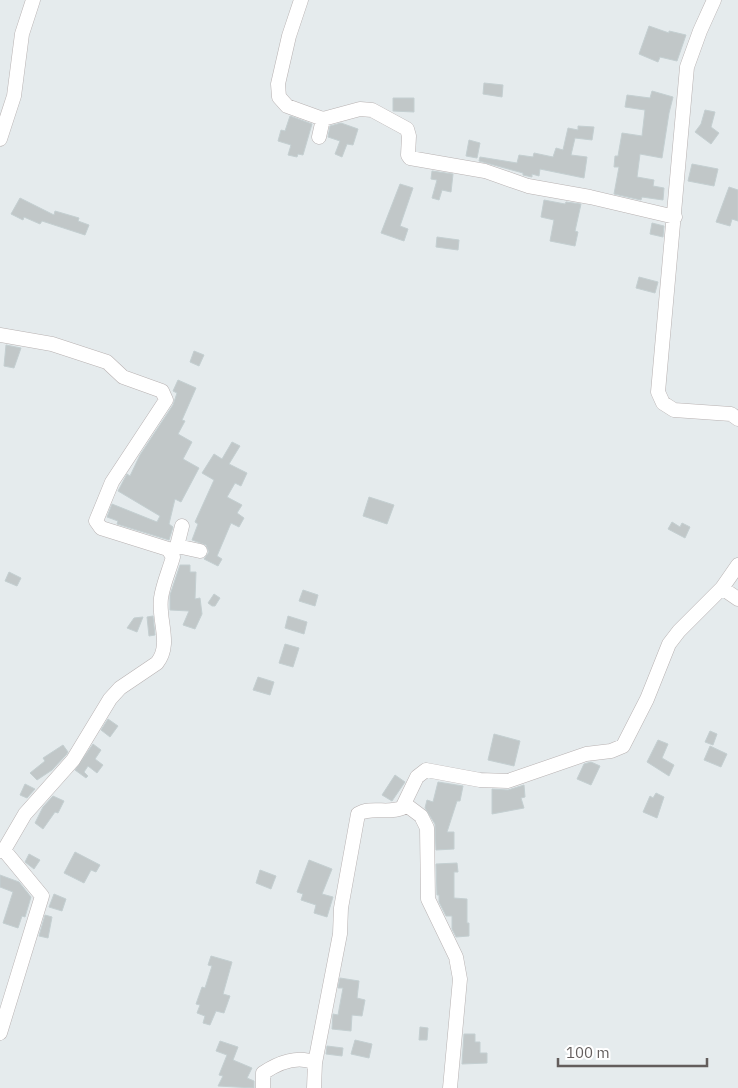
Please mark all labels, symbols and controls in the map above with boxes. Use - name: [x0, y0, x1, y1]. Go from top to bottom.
- scale bar: [558, 1036, 707, 1068]
- text: 100 m: [566, 1043, 610, 1062]

